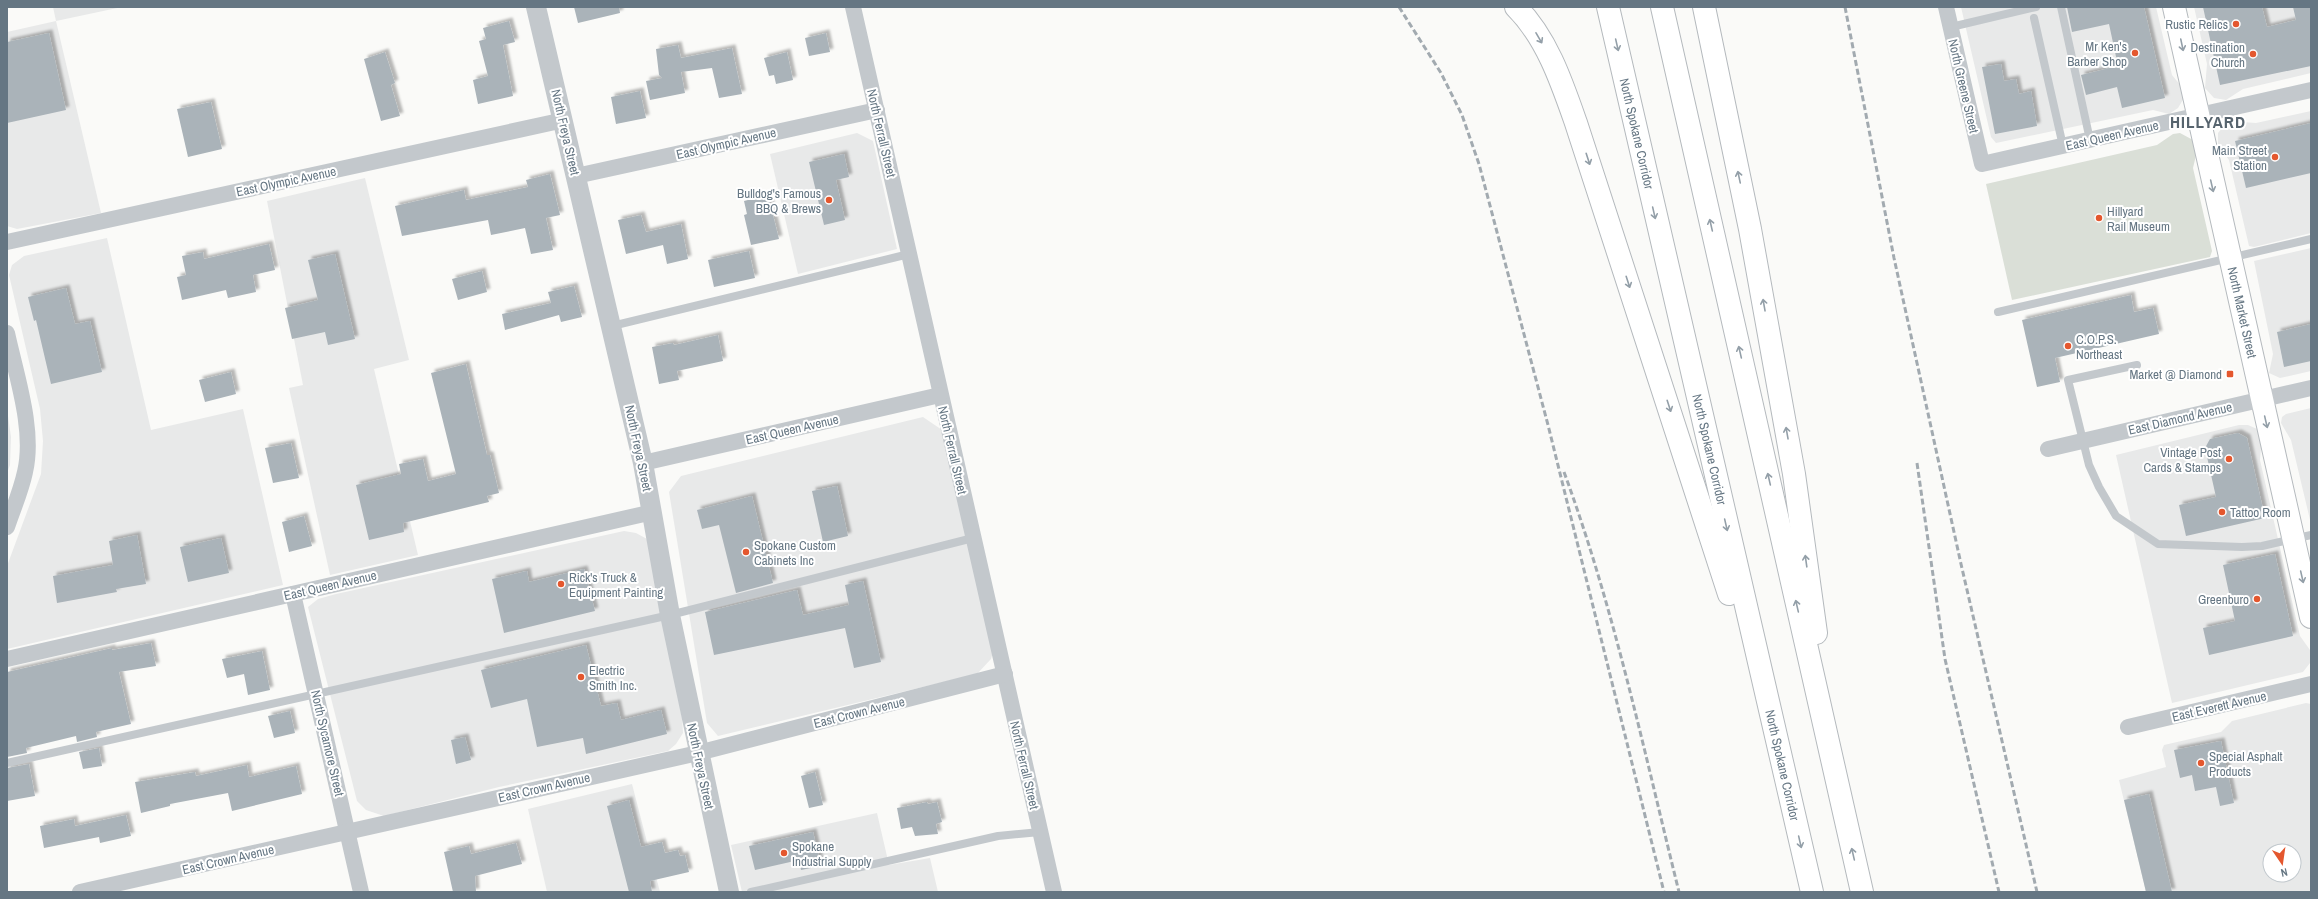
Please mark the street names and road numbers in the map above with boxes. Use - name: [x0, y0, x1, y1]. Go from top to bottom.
- street label: North Greene Street: [1944, 37, 1983, 135]
- street label: North Spokane Corridor: [1616, 77, 1658, 191]
- street label: North Freya Street: [547, 87, 584, 177]
- street label: North Ferrall Street: [863, 87, 900, 179]
- street label: East Queen Avenue: [2064, 117, 2160, 154]
- street label: East Olympic Avenue: [675, 124, 778, 163]
- street label: East Olympic Avenue: [235, 163, 338, 200]
- street label: North Market Street: [2224, 265, 2261, 360]
- street label: North Spokane Corridor: [1688, 392, 1731, 507]
- street label: East Diamond Avenue: [2127, 398, 2234, 439]
- street label: North Freya Street: [621, 403, 656, 493]
- street label: North Ferrall Street: [934, 404, 971, 496]
- street label: East Queen Avenue: [744, 411, 840, 448]
- street label: East Queen Avenue: [282, 567, 378, 604]
- street label: East Everett Avenue: [2170, 687, 2268, 726]
- street label: North Sycamore Street: [307, 688, 348, 798]
- street label: East Crown Avenue: [812, 693, 907, 732]
- street label: North Spokane Corridor: [1761, 708, 1803, 823]
- street label: North Ferrall Street: [1006, 719, 1043, 811]
- street label: North Freya Street: [683, 721, 718, 811]
- street label: East Crown Avenue: [497, 769, 592, 806]
- street label: East Crown Avenue: [181, 841, 276, 878]

